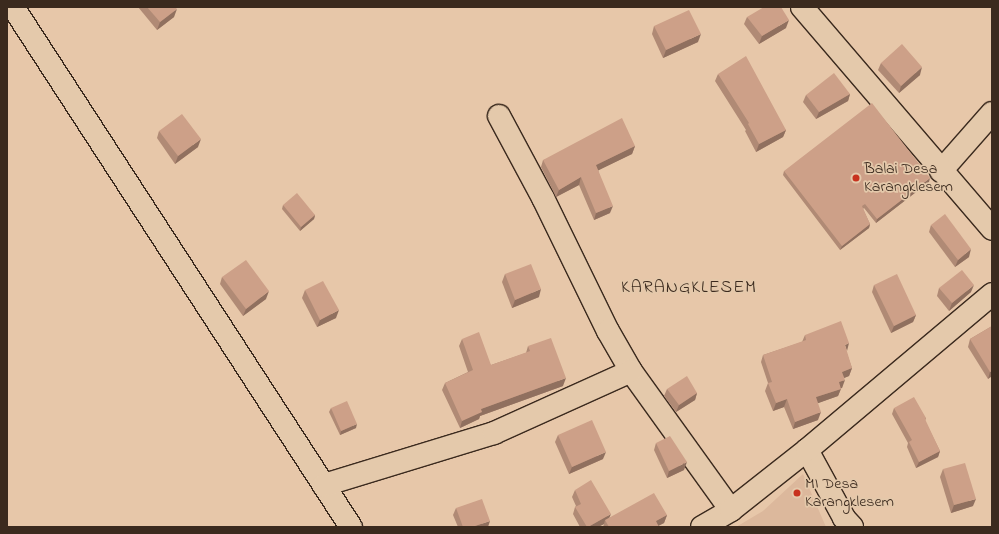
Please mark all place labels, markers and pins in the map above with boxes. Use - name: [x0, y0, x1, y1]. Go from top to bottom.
- place label: Balai Desa Karangklesem: [864, 159, 953, 197]
- marker: Balai Desa Karangklesem: [851, 173, 861, 183]
- place label: MI Desa Karangklesem: [805, 474, 894, 512]
- marker: MI Desa Karangklesem: [792, 488, 802, 498]

